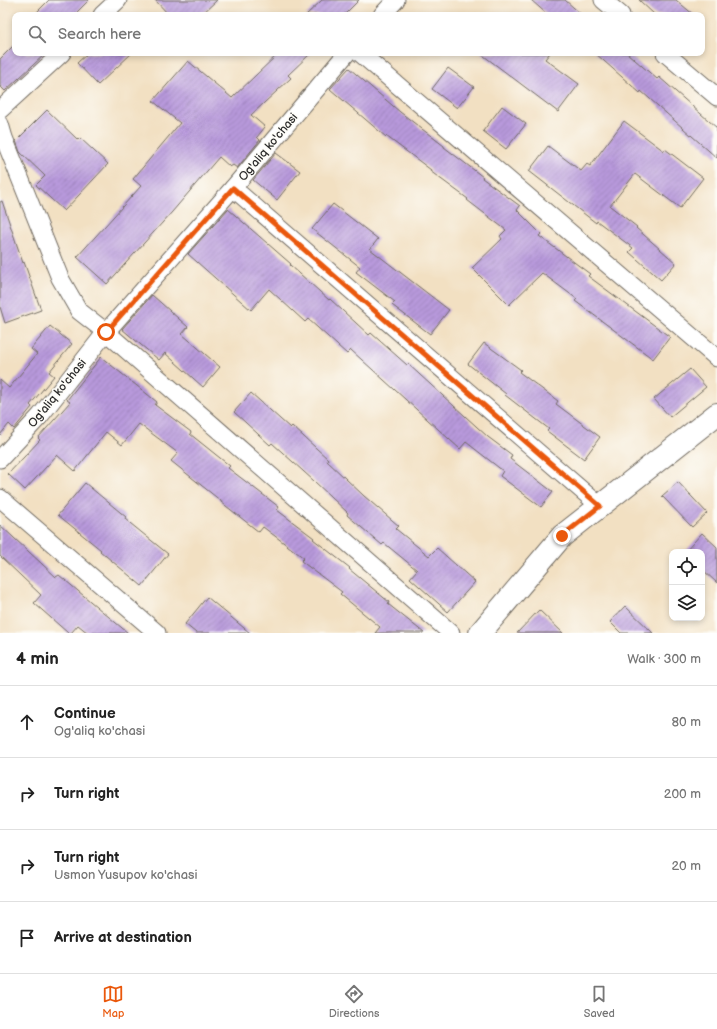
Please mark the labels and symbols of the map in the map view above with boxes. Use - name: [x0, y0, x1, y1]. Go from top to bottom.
- street label: Og'aliq ko'chasi: [236, 110, 301, 184]
- route start: [97, 323, 115, 341]
- street label: Og'aliq ko'chasi: [25, 356, 90, 431]
- route end: [553, 527, 571, 545]

